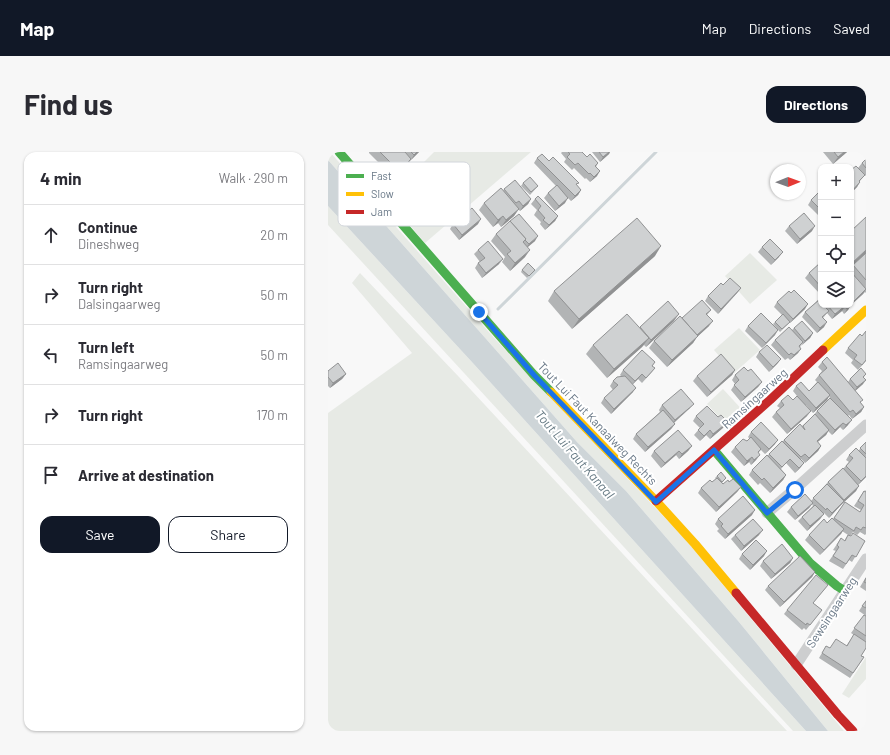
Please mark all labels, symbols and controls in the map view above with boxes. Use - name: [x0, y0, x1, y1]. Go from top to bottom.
- text: Map: [20, 17, 54, 40]
- text: Map: [702, 20, 727, 37]
- text: Directions: [749, 20, 811, 37]
- text: Saved: [833, 20, 870, 37]
- button: Directions: [766, 86, 866, 123]
- text: Find us: [24, 87, 113, 121]
- legend: [338, 162, 470, 226]
- north arrow: [770, 164, 806, 200]
- map controls: [818, 164, 854, 308]
- button: +: [818, 164, 854, 200]
- text: 4 min: [40, 168, 82, 188]
- text: Fast: [371, 169, 392, 182]
- text: Walk · 290 m: [219, 170, 288, 186]
- text: Slow: [371, 187, 394, 200]
- button: −: [818, 200, 854, 236]
- text: Jam: [371, 205, 392, 218]
- text: Continue: [78, 218, 138, 236]
- icon: ahead: [40, 224, 62, 246]
- text: 20 m: [260, 227, 288, 243]
- text: Dineshweg: [78, 236, 139, 252]
- button: locate: [818, 236, 854, 272]
- button: layers: [818, 272, 854, 308]
- text: Turn right: [78, 278, 143, 296]
- icon: right: [40, 284, 62, 306]
- text: 50 m: [261, 287, 288, 303]
- text: Dalsingaarweg: [78, 296, 161, 312]
- route end: [470, 303, 488, 321]
- text: Turn left: [78, 338, 134, 356]
- icon: left: [40, 344, 62, 366]
- text: 50 m: [261, 347, 288, 363]
- text: Ramsingaarweg: [78, 356, 168, 372]
- street label: Tout Lui Faut Kanaalweg Rechts: [535, 359, 661, 487]
- street label: Ramsingaarweg: [718, 365, 790, 431]
- icon: right: [40, 404, 62, 426]
- text: Turn right: [78, 406, 143, 424]
- text: 170 m: [257, 407, 288, 423]
- water label: Tout Lui Faut Kanaal: [532, 407, 618, 501]
- icon: arrive: [40, 464, 62, 486]
- text: Arrive at destination: [78, 466, 214, 484]
- route start: [786, 481, 804, 499]
- button: Save: [40, 516, 160, 553]
- button: Share: [168, 516, 288, 553]
- street label: Sewsingaarweg: [803, 574, 859, 650]

